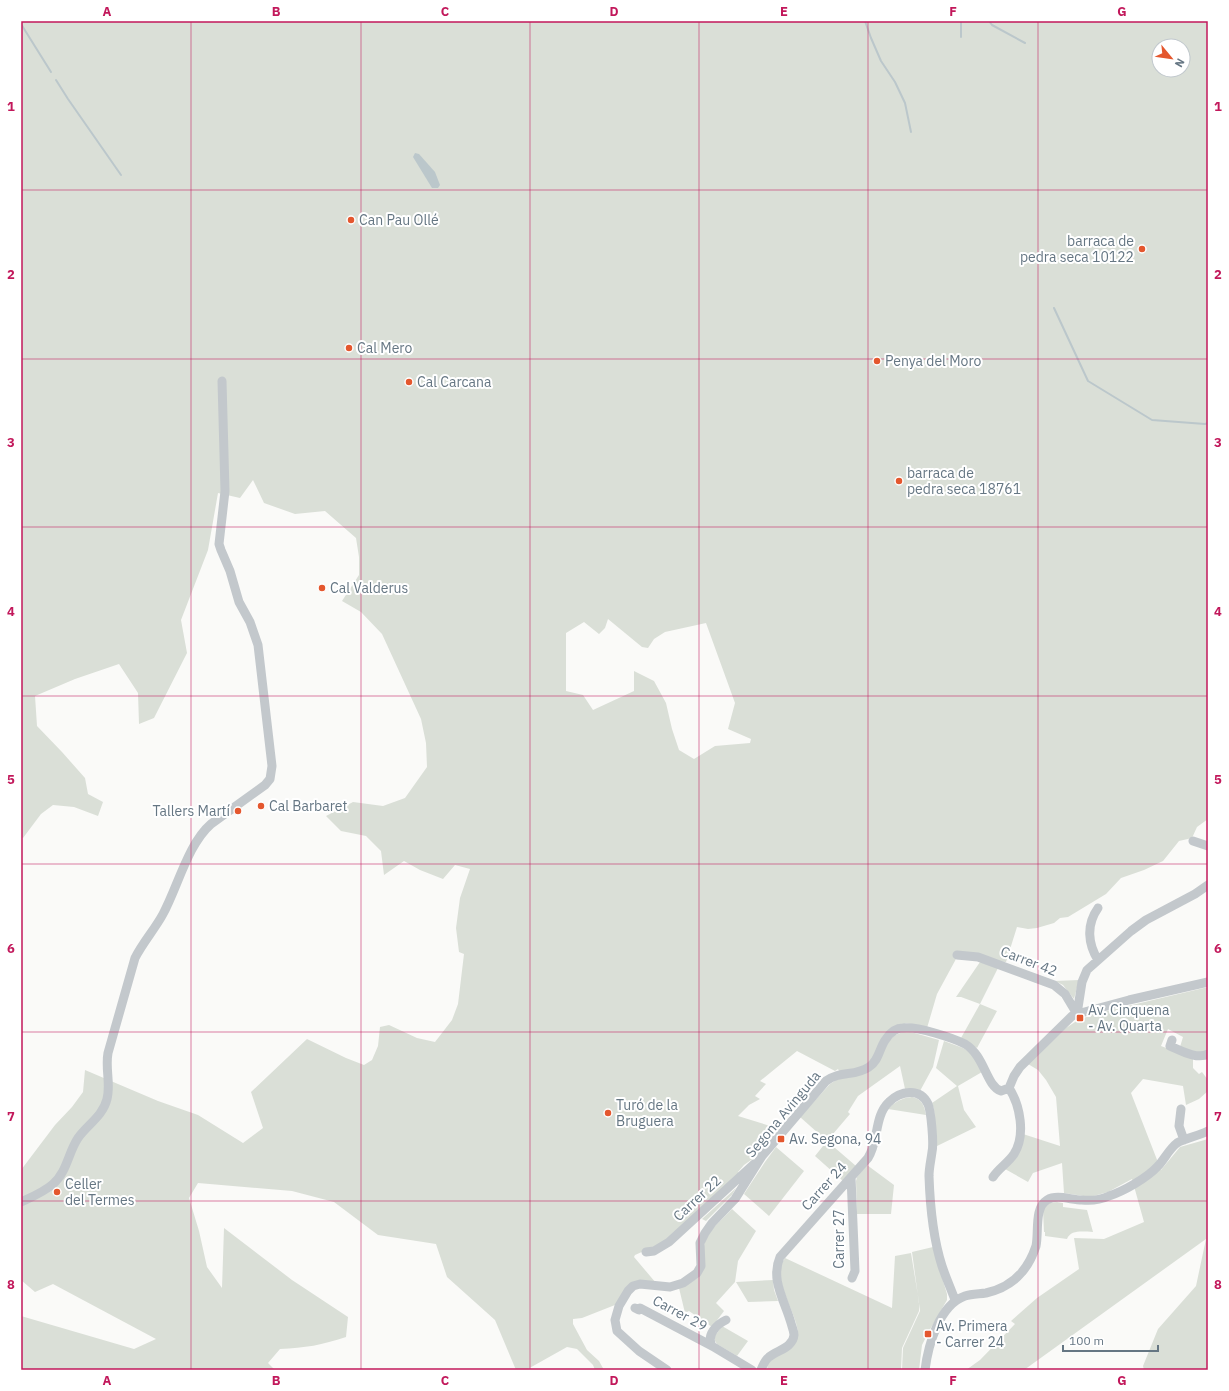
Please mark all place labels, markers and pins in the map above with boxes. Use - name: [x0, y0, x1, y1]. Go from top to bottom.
- place label: Can Pau Ollé: [359, 211, 439, 229]
- marker: Can Pau Ollé: [346, 215, 356, 225]
- place label: barraca de pedra seca 10122: [1020, 232, 1134, 266]
- marker: barraca de pedra seca 10122: [1137, 244, 1147, 254]
- place label: Cal Mero: [357, 339, 412, 357]
- marker: Cal Mero: [344, 343, 354, 353]
- place label: Penya del Moro: [885, 352, 981, 370]
- marker: Penya del Moro: [872, 356, 882, 366]
- place label: Cal Carcana: [417, 373, 492, 391]
- marker: Cal Carcana: [404, 377, 414, 387]
- place label: barraca de pedra seca 18761: [907, 464, 1021, 498]
- marker: barraca de pedra seca 18761: [894, 476, 904, 486]
- place label: Cal Valderus: [330, 579, 409, 597]
- marker: Cal Valderus: [317, 583, 327, 593]
- place label: Cal Barbaret: [269, 797, 347, 815]
- marker: Cal Barbaret: [256, 801, 266, 811]
- place label: Tallers Martí: [153, 802, 230, 820]
- marker: Tallers Martí: [233, 806, 243, 816]
- place label: Av. Cinquena - Av. Quarta: [1088, 1001, 1170, 1035]
- marker: Av. Cinquena - Av. Quarta: [1075, 1013, 1085, 1023]
- place label: Turó de la Bruguera: [616, 1096, 678, 1130]
- marker: Turó de la Bruguera: [603, 1108, 613, 1118]
- place label: Av. Segona, 94: [789, 1130, 882, 1148]
- marker: Av. Segona, 94: [776, 1134, 786, 1144]
- place label: Celler del Termes: [65, 1175, 135, 1209]
- marker: Celler del Termes: [52, 1187, 62, 1197]
- place label: Av. Primera - Carrer 24: [936, 1317, 1008, 1351]
- marker: Av. Primera - Carrer 24: [923, 1329, 933, 1339]

